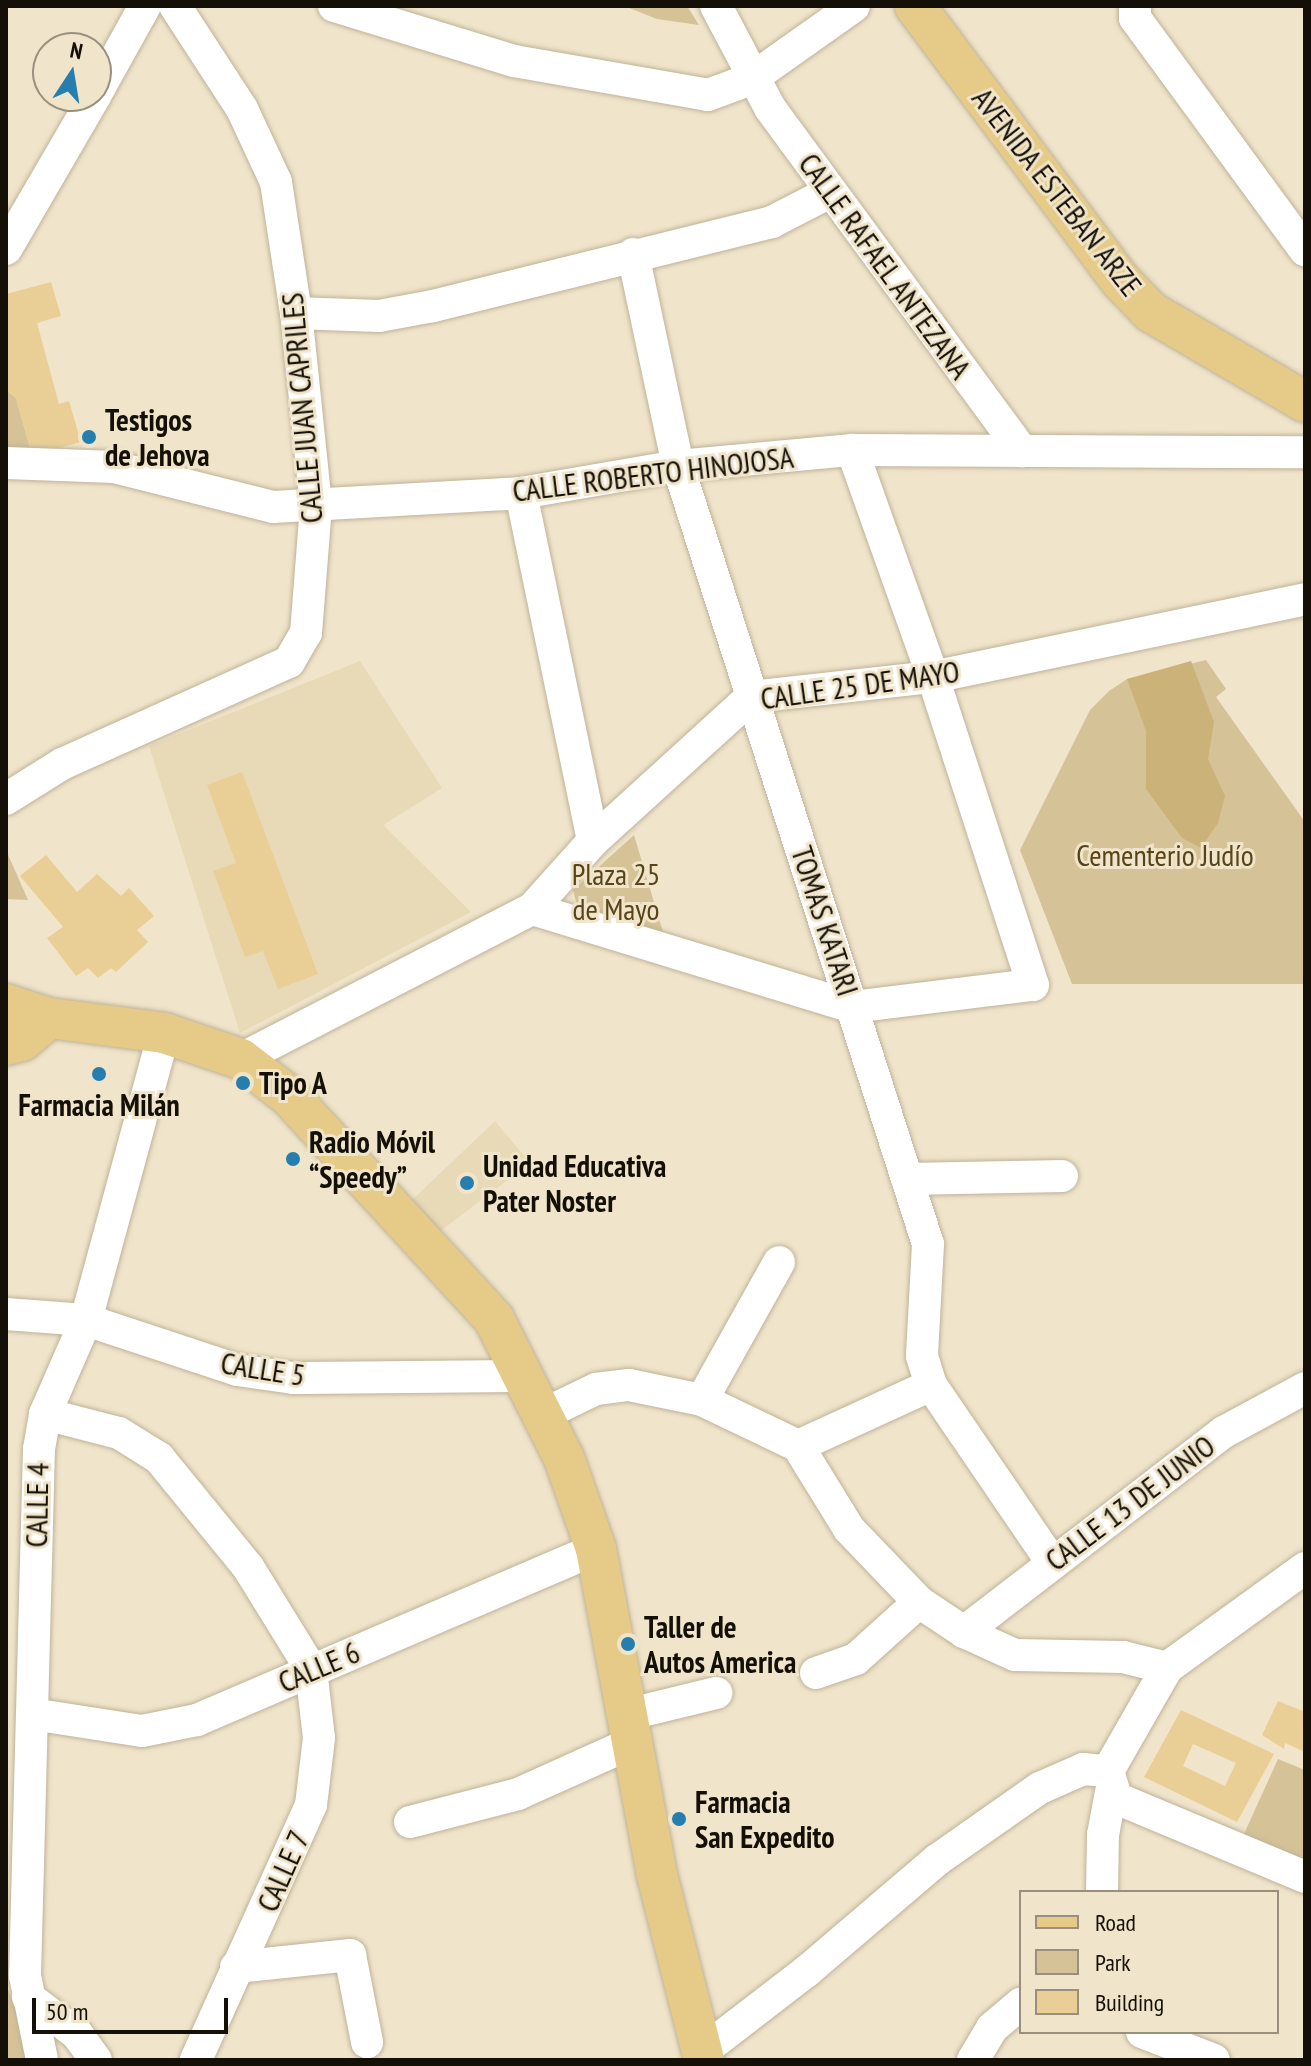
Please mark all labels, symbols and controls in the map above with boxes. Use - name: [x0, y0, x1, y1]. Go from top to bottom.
- north arrow: [32, 32, 112, 112]
- text: N: [68, 36, 85, 65]
- street label: AVENIDA ESTEBAN ARZE: [964, 80, 1150, 304]
- street label: CALLE RAFAEL ANTEZANA: [791, 146, 979, 386]
- street label: CALLE JUAN CAPRILES: [274, 291, 330, 525]
- place label: Testigos de Jehova: [105, 402, 210, 472]
- marker: Testigos de Jehova: [80, 428, 98, 446]
- street label: CALLE ROBERTO HINOJOSA: [511, 439, 795, 509]
- street label: CALLE 25 DE MAYO: [758, 653, 962, 717]
- park label: Cementerio Judío: [1076, 837, 1254, 873]
- street label: TOMAS KATARI: [784, 842, 866, 1000]
- park label: Plaza 25 de Mayo: [572, 856, 660, 926]
- marker: Farmacia Milán: [90, 1065, 108, 1083]
- place label: Tipo A: [259, 1065, 328, 1101]
- marker: Tipo A: [234, 1074, 252, 1092]
- place label: Farmacia Milán: [18, 1087, 180, 1123]
- place label: Radio Móvil “Speedy”: [309, 1124, 435, 1194]
- place label: Unidad Educativa Pater Noster: [483, 1148, 666, 1218]
- marker: Radio Móvil “Speedy”: [284, 1150, 302, 1168]
- marker: Unidad Educativa Pater Noster: [458, 1174, 476, 1192]
- street label: CALLE 5: [218, 1345, 308, 1393]
- street label: CALLE 13 DE JUNIO: [1038, 1428, 1222, 1578]
- street label: CALLE 4: [18, 1462, 56, 1548]
- place label: Taller de Autos America: [644, 1609, 797, 1680]
- street label: CALLE 6: [273, 1634, 365, 1700]
- marker: Taller de Autos America: [619, 1635, 637, 1653]
- place label: Farmacia San Expedito: [695, 1784, 835, 1854]
- marker: Farmacia San Expedito: [670, 1810, 688, 1828]
- street label: CALLE 7: [249, 1825, 317, 1917]
- legend: [1019, 1890, 1279, 2034]
- text: Road: [1095, 1907, 1136, 1938]
- text: Park: [1095, 1947, 1131, 1978]
- scale bar: [36, 1982, 232, 2032]
- text: Building: [1095, 1987, 1164, 2018]
- text: 50 m: [46, 1996, 88, 2027]

